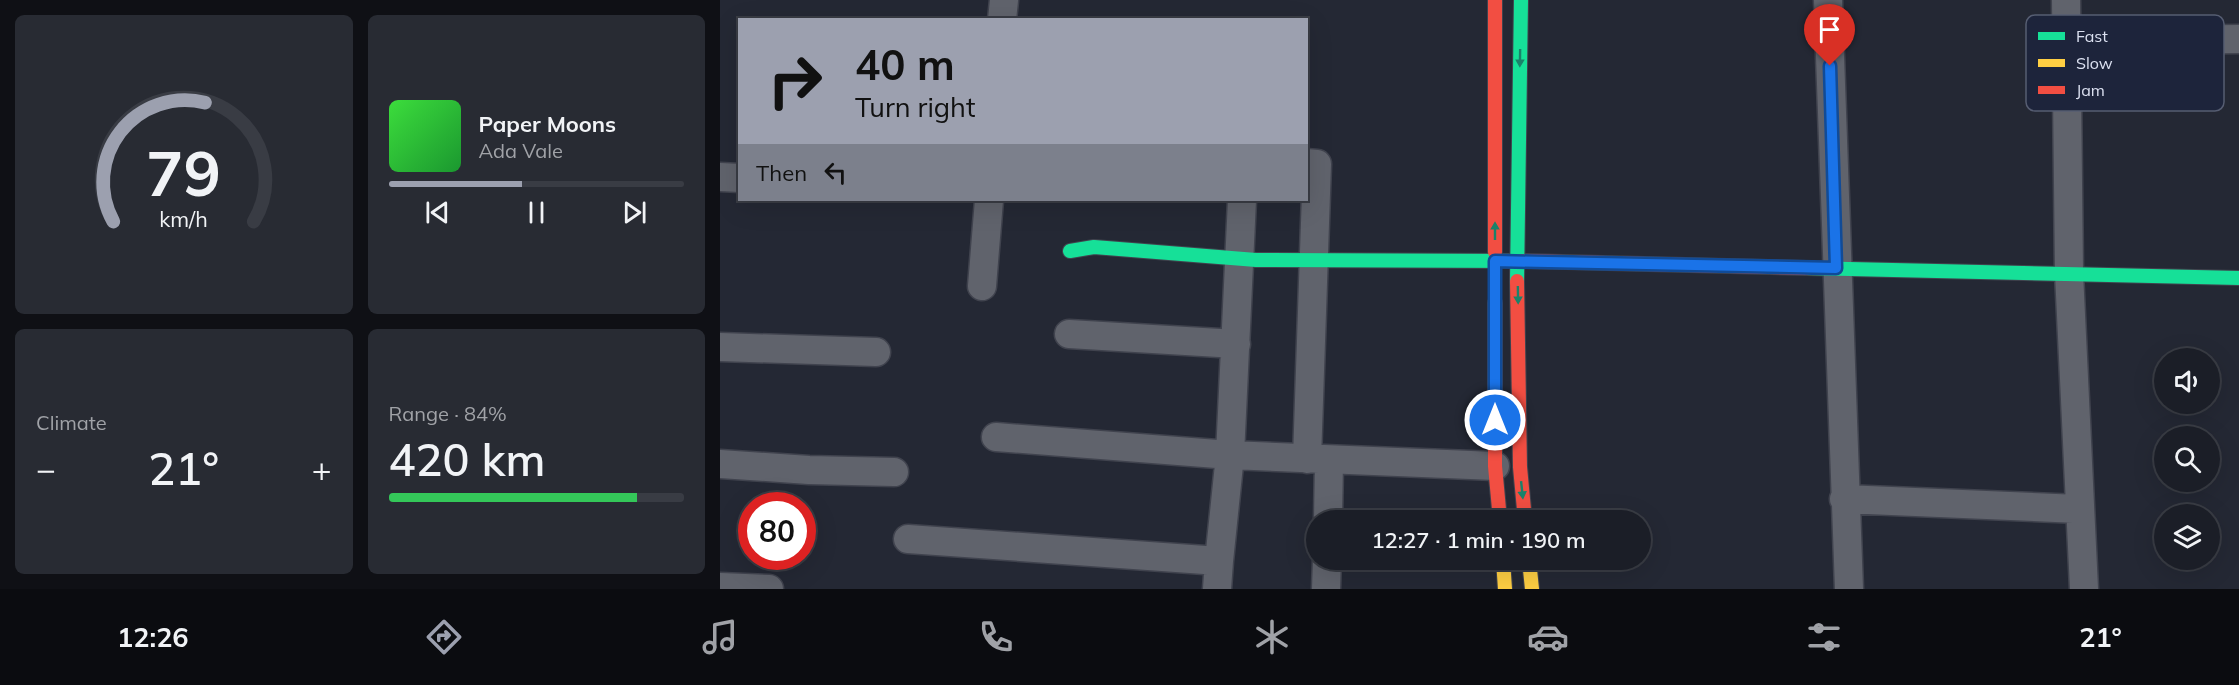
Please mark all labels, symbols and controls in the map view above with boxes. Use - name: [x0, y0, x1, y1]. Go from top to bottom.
- pin: [1804, 4, 1855, 66]
- icon: arrive: [1813, 13, 1846, 46]
- legend: [2026, 15, 2224, 111]
- text: Fast: [2076, 26, 2108, 46]
- text: 40 m: [855, 38, 955, 91]
- icon: right: [756, 42, 834, 120]
- one-way arrow: [1515, 49, 1525, 68]
- text: Slow: [2076, 53, 2113, 73]
- text: Jam: [2076, 80, 2105, 100]
- text: Turn right: [855, 90, 975, 124]
- text: Paper Moons: [479, 110, 616, 138]
- text: 79: [146, 133, 221, 212]
- text: Ada Vale: [479, 138, 563, 163]
- icon: left: [819, 156, 852, 189]
- text: Then: [756, 159, 807, 187]
- icon: previous: [421, 196, 454, 229]
- icon: pause: [520, 196, 553, 229]
- icon: next: [618, 196, 651, 229]
- text: km/h: [159, 205, 208, 232]
- one-way arrow: [1490, 222, 1500, 241]
- one-way arrow: [1513, 286, 1522, 305]
- map controls: [2154, 348, 2220, 570]
- button: sound: [2154, 348, 2220, 414]
- position arrow: [1463, 388, 1527, 452]
- text: Range · 84%: [389, 401, 507, 426]
- text: Climate: [36, 410, 107, 435]
- button: search: [2154, 426, 2220, 492]
- text: 420 km: [389, 431, 545, 487]
- text: 21°: [148, 440, 219, 496]
- text: −: [36, 448, 56, 489]
- text: +: [312, 448, 331, 489]
- one-way arrow: [1517, 481, 1527, 500]
- speed limit sign: 80: [738, 492, 816, 570]
- button: layers: [2154, 504, 2220, 570]
- text: 12:27 · 1 min · 190 m: [1371, 526, 1586, 554]
- icon: directions: [423, 616, 465, 658]
- icon: music: [699, 616, 741, 658]
- icon: phone: [975, 616, 1017, 658]
- icon: climate: [1251, 616, 1293, 658]
- icon: car: [1527, 616, 1569, 658]
- icon: filters: [1803, 616, 1845, 658]
- text: 12:26: [117, 620, 189, 654]
- text: 21°: [2079, 620, 2122, 654]

